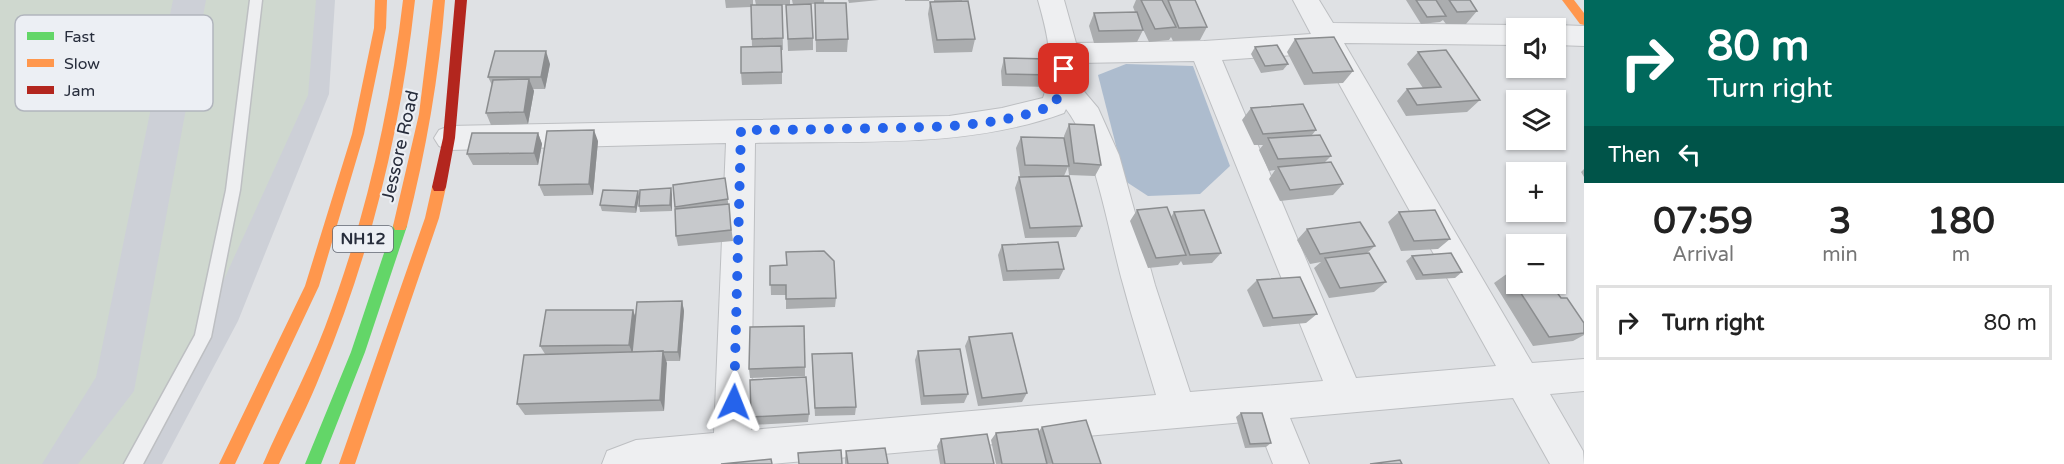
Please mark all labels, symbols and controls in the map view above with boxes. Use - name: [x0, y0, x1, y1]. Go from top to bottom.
- legend: [15, 15, 213, 111]
- map controls: [1506, 18, 1566, 294]
- button: sound: [1506, 18, 1566, 78]
- text: 80 m: [1707, 21, 1809, 72]
- icon: right: [1608, 24, 1686, 102]
- text: Fast: [64, 27, 95, 47]
- pin: [1038, 43, 1089, 94]
- icon: arrive: [1047, 52, 1080, 85]
- text: Slow: [64, 54, 100, 74]
- text: Turn right: [1707, 72, 1833, 105]
- text: Jam: [64, 81, 95, 101]
- street label: Jessore Road: [377, 88, 423, 204]
- button: layers: [1506, 90, 1566, 150]
- icon: left: [1673, 138, 1706, 171]
- text: Then: [1608, 142, 1661, 168]
- button: +: [1506, 162, 1566, 222]
- text: 07:59: [1653, 200, 1753, 243]
- text: 3: [1829, 200, 1851, 243]
- text: 180: [1927, 200, 1995, 243]
- road number: NH12: [333, 226, 393, 252]
- button: −: [1506, 234, 1566, 294]
- text: Arrival: [1672, 243, 1734, 267]
- text: min: [1822, 243, 1858, 267]
- text: m: [1952, 243, 1970, 267]
- icon: right: [1611, 306, 1644, 339]
- text: Turn right: [1662, 310, 1764, 336]
- text: 80 m: [1983, 310, 2037, 336]
- position arrow: [702, 370, 766, 434]

